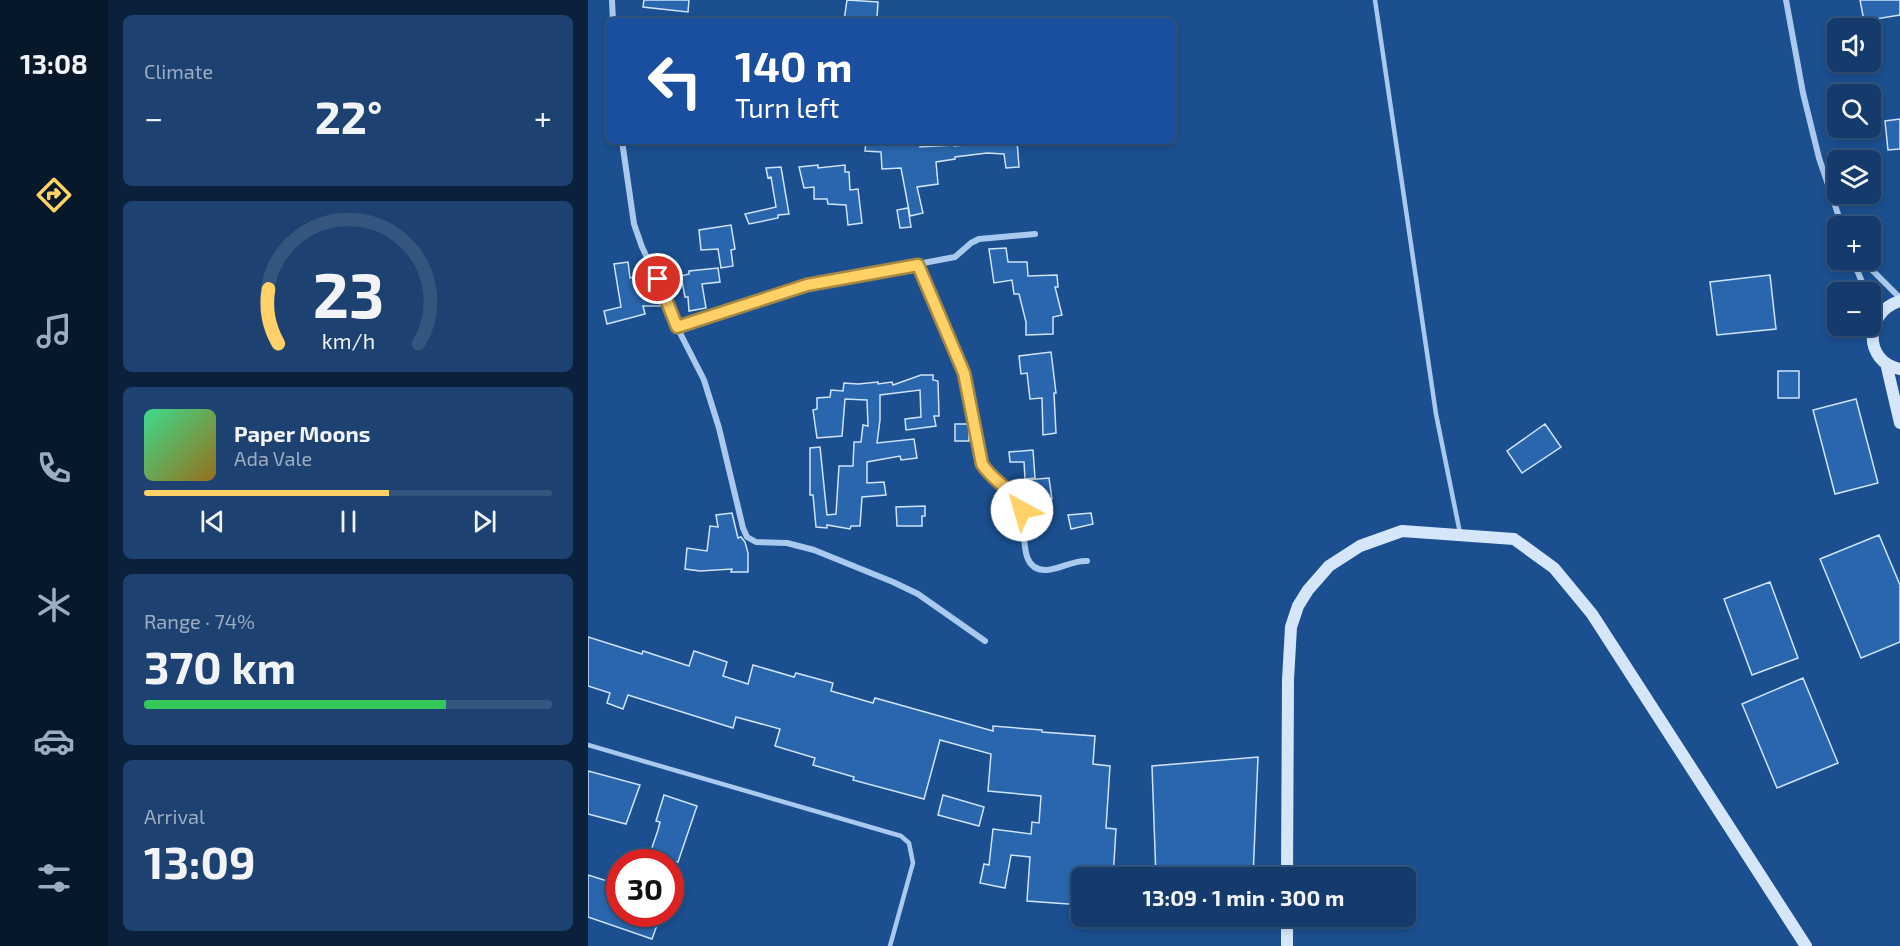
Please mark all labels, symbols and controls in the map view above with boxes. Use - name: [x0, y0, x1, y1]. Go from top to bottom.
- map controls: [1827, 18, 1881, 336]
- button: sound: [1827, 18, 1881, 72]
- text: 140 m: [735, 40, 852, 90]
- icon: left: [636, 42, 714, 120]
- text: 13:08: [20, 47, 88, 79]
- text: Climate: [144, 59, 213, 83]
- button: search: [1827, 84, 1881, 138]
- text: 22°: [315, 89, 382, 143]
- text: Turn left: [735, 91, 839, 123]
- text: −: [144, 97, 163, 137]
- text: +: [534, 97, 552, 137]
- button: layers: [1827, 150, 1881, 204]
- icon: directions: [33, 174, 75, 216]
- button: +: [1827, 216, 1881, 270]
- pin: [632, 253, 683, 304]
- text: 23: [312, 256, 384, 331]
- icon: arrive: [641, 262, 674, 295]
- button: −: [1827, 282, 1881, 336]
- icon: music: [33, 310, 75, 352]
- text: km/h: [321, 328, 375, 353]
- text: Paper Moons: [234, 420, 370, 446]
- text: Ada Vale: [234, 446, 312, 470]
- icon: phone: [33, 447, 75, 489]
- position arrow: [990, 478, 1054, 542]
- icon: previous: [196, 505, 229, 538]
- icon: pause: [332, 505, 365, 538]
- icon: next: [468, 505, 501, 538]
- icon: climate: [33, 584, 75, 626]
- text: Range · 74%: [144, 609, 255, 633]
- text: 370 km: [144, 639, 296, 693]
- icon: car: [33, 720, 75, 762]
- text: Arrival: [144, 804, 205, 828]
- text: 13:09: [144, 834, 255, 888]
- speed limit sign: 30: [606, 849, 684, 927]
- icon: filters: [33, 857, 75, 899]
- text: 13:09 · 1 min · 300 m: [1143, 884, 1344, 910]

